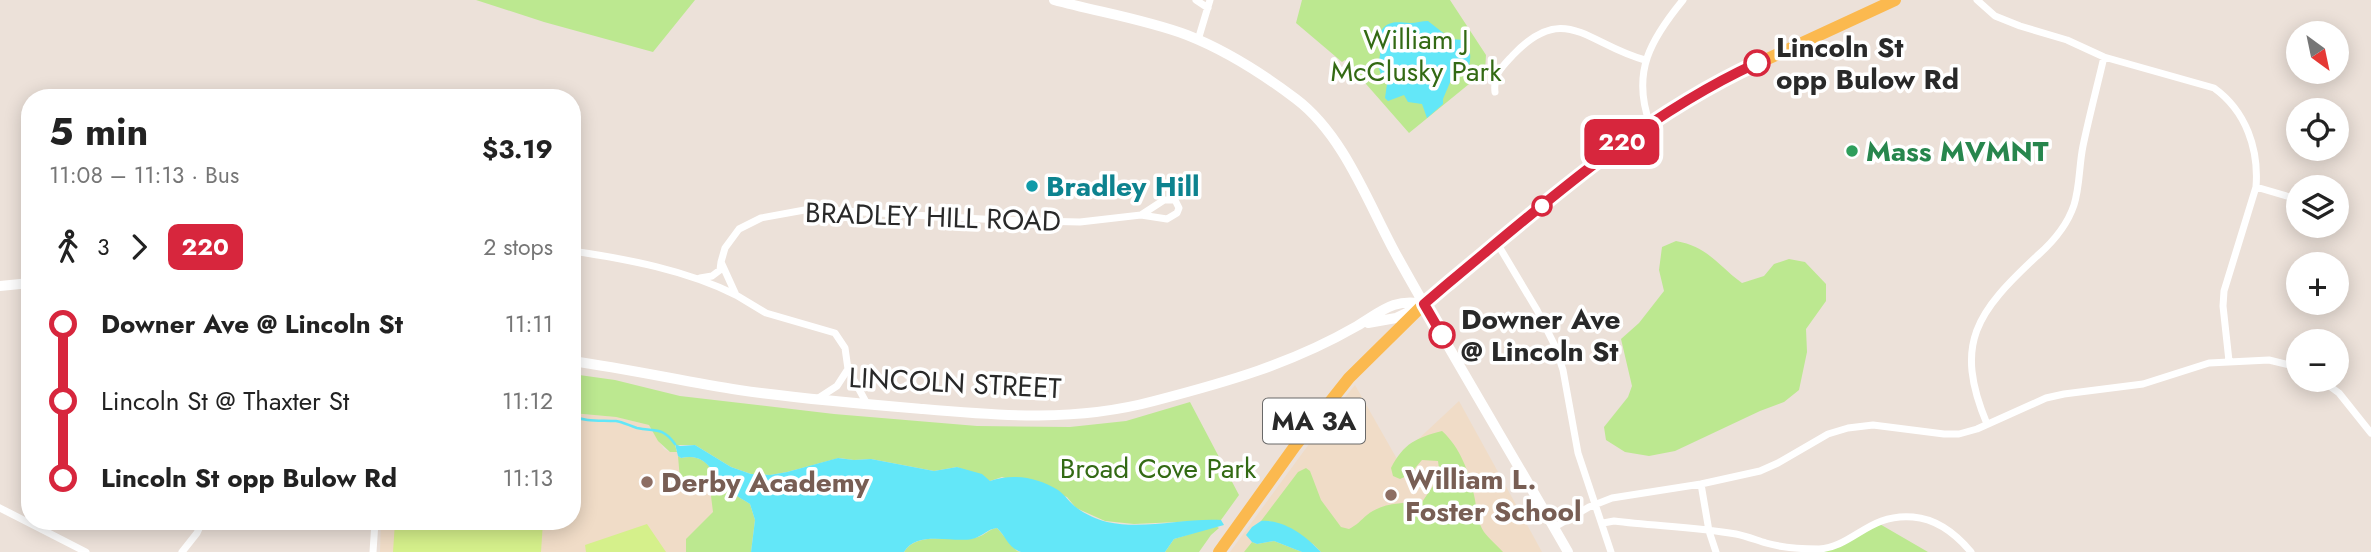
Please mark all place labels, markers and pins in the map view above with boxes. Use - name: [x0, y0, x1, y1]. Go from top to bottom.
- place label: Lincoln St opp Bulow Rd: [1776, 27, 1959, 100]
- marker: Lincoln St opp Bulow Rd: [1744, 50, 1770, 76]
- place label: Mass MVMNT: [1866, 131, 2049, 172]
- marker: Mass MVMNT: [1844, 143, 1860, 159]
- place label: Bradley Hill: [1046, 166, 1200, 207]
- marker: Bradley Hill: [1024, 178, 1040, 194]
- unlabelled marker: [1532, 196, 1552, 216]
- place label: Downer Ave @ Lincoln St: [1461, 299, 1621, 372]
- marker: Downer Ave @ Lincoln St: [1429, 322, 1455, 348]
- place label: William L. Foster School: [1405, 459, 1582, 532]
- place label: Derby Academy: [661, 462, 870, 503]
- marker: Derby Academy: [639, 474, 655, 490]
- marker: William L. Foster School: [1383, 487, 1399, 503]

